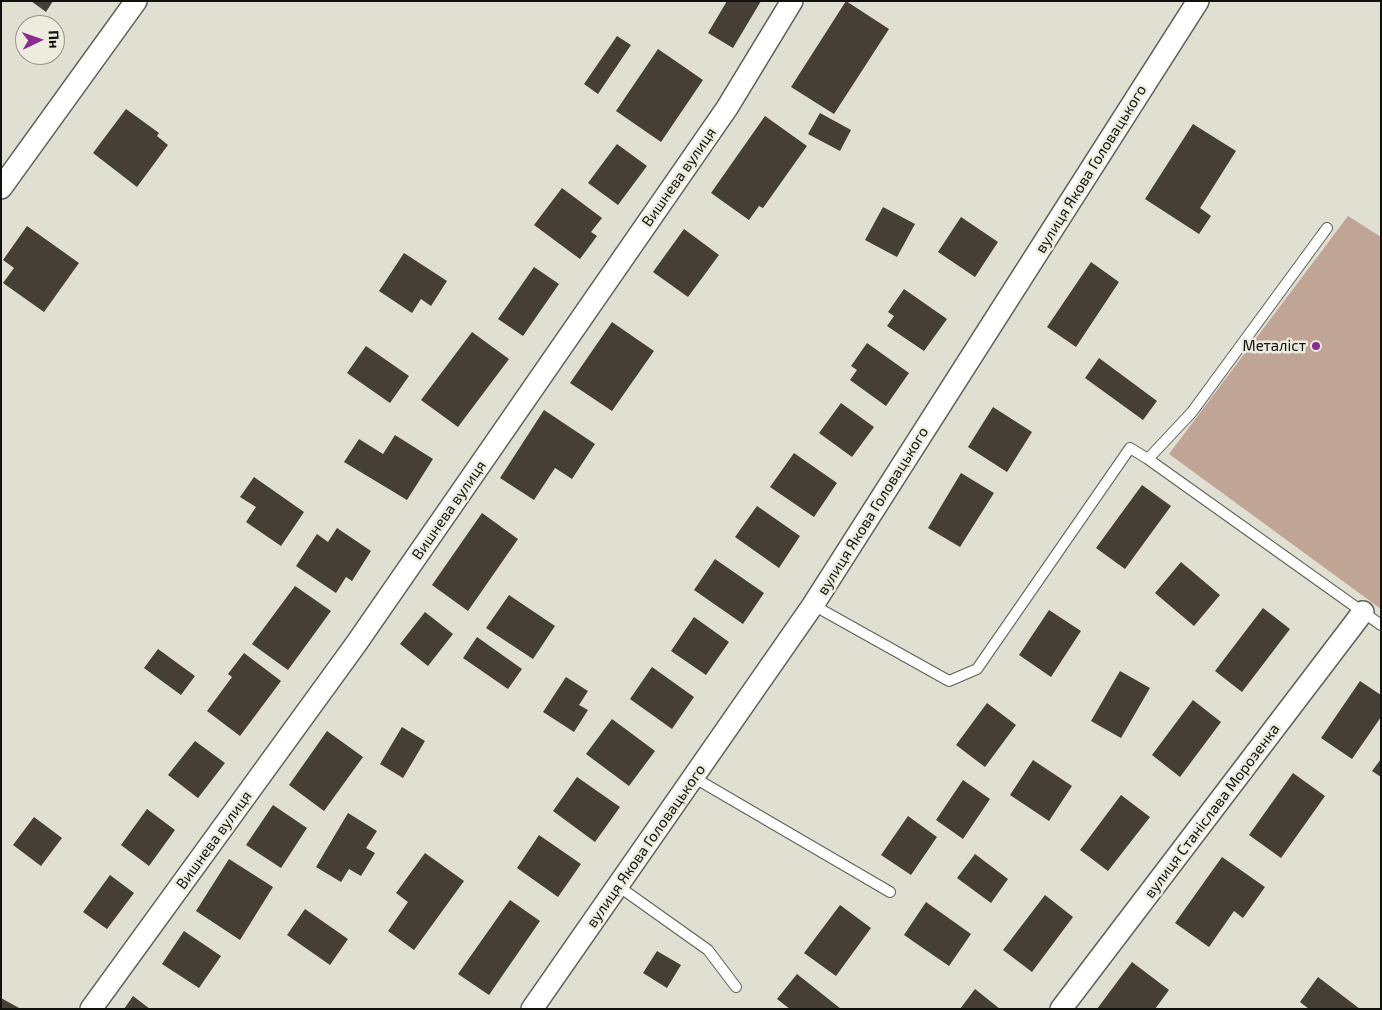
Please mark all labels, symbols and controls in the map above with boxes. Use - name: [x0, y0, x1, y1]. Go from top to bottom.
- north arrow: [15, 15, 65, 65]
- text: Пн: [46, 30, 63, 49]
- street label: вулиця Якова Головацького: [1032, 82, 1150, 256]
- street label: Вишнева вулиця: [638, 124, 720, 230]
- place label: Металіст: [1242, 337, 1306, 355]
- marker: Металіст: [1310, 340, 1322, 352]
- street label: вулиця Якова Головацького: [814, 424, 932, 598]
- street label: Вишнева вулиця: [408, 457, 490, 563]
- street label: вулиця Станіслава Морозенка: [1141, 720, 1283, 902]
- street label: вулиця Якова Головацького: [583, 761, 709, 931]
- street label: Вишнева вулиця: [172, 787, 256, 893]

